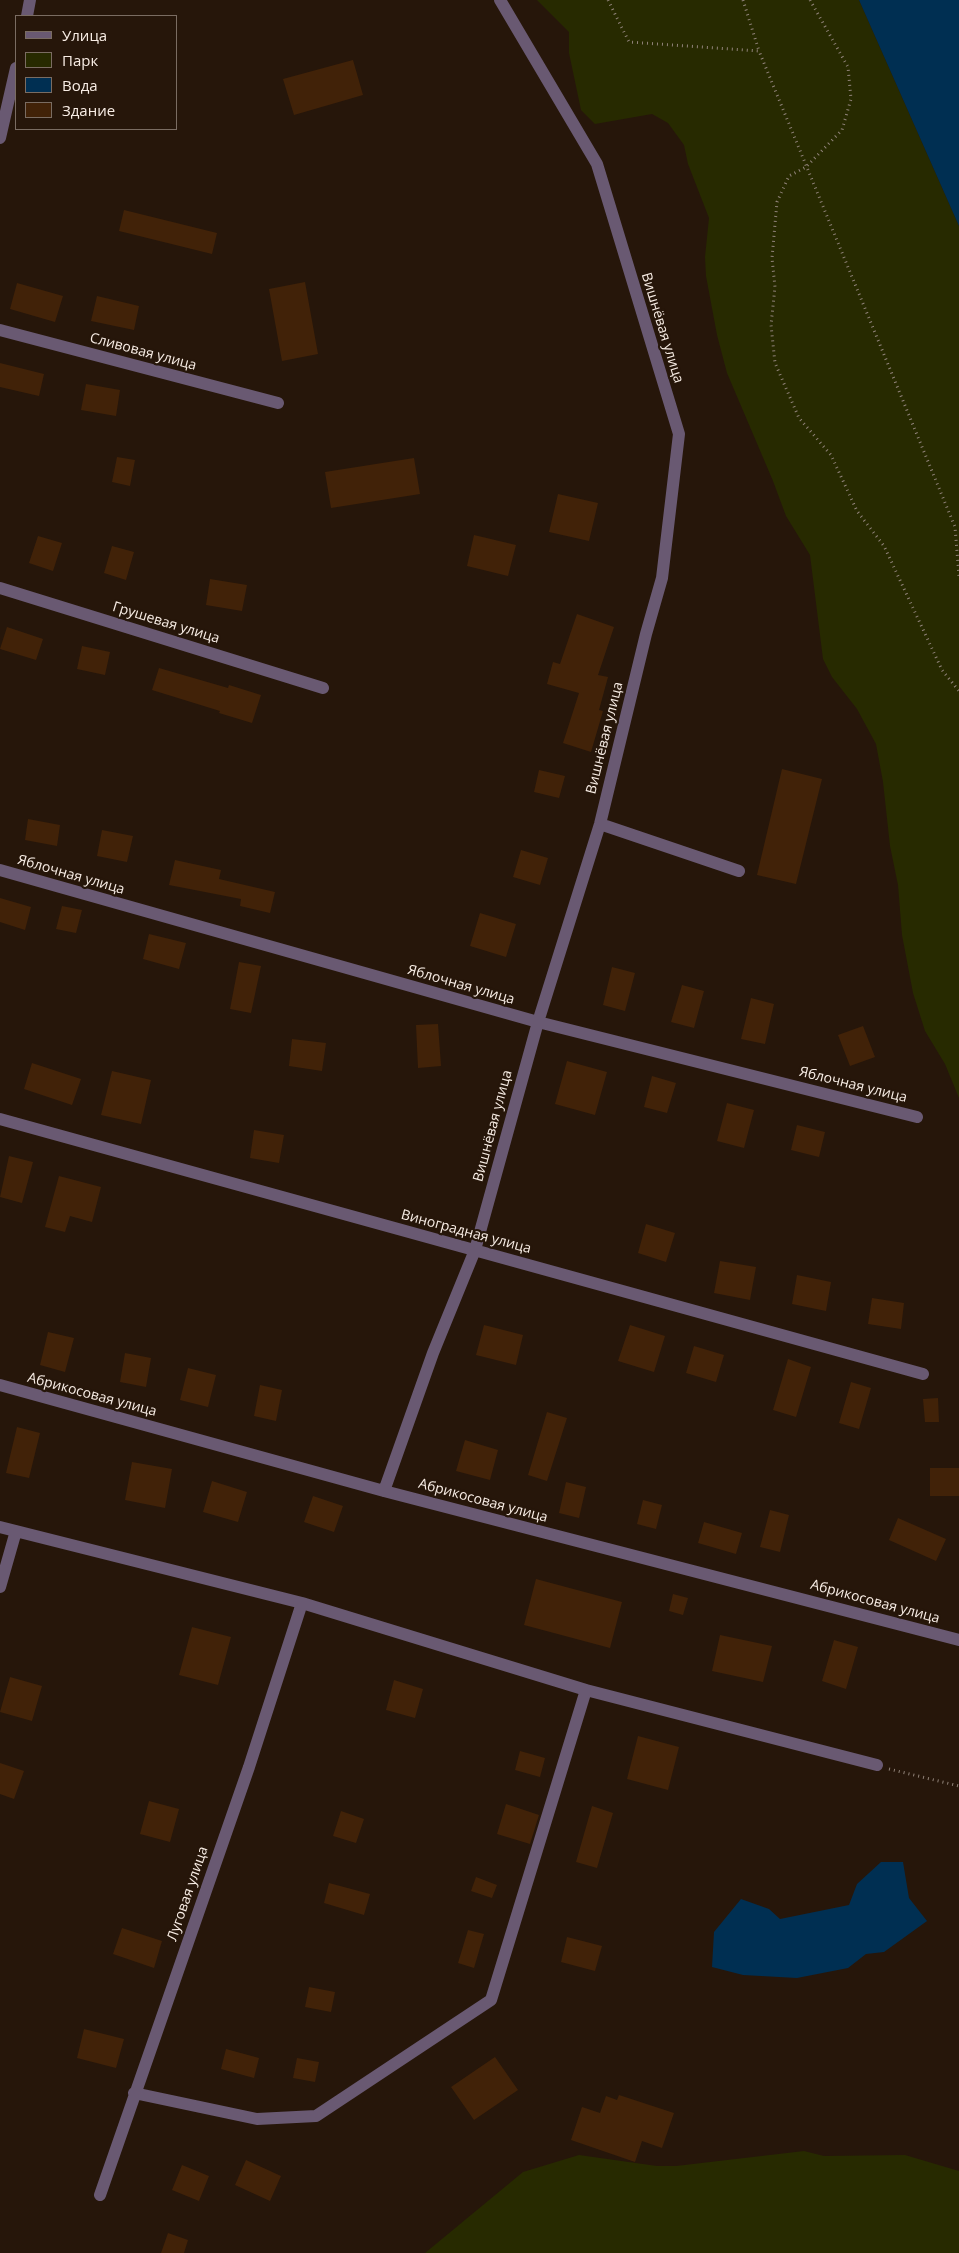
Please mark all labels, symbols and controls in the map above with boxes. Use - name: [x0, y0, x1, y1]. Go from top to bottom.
- legend: [15, 15, 178, 130]
- text: Улица: [62, 25, 107, 45]
- text: Парк: [62, 50, 98, 70]
- text: Вода: [62, 75, 98, 95]
- text: Здание: [62, 100, 115, 120]
- street label: Вишнёвая улица: [637, 271, 687, 385]
- street label: Сливовая улица: [88, 330, 198, 374]
- street label: Грушевая улица: [111, 599, 221, 647]
- street label: Вишнёвая улица: [583, 680, 627, 796]
- street label: Яблочная улица: [16, 852, 126, 898]
- street label: Яблочная улица: [406, 962, 516, 1008]
- street label: Яблочная улица: [797, 1063, 909, 1107]
- street label: Вишнёвая улица: [470, 1068, 516, 1184]
- street label: Виноградная улица: [399, 1207, 533, 1257]
- street label: Абрикосовая улица: [26, 1370, 158, 1420]
- street label: Абрикосовая улица: [417, 1476, 549, 1526]
- street label: Абрикосовая улица: [809, 1577, 941, 1627]
- street label: Луговая улица: [164, 1844, 212, 1944]

